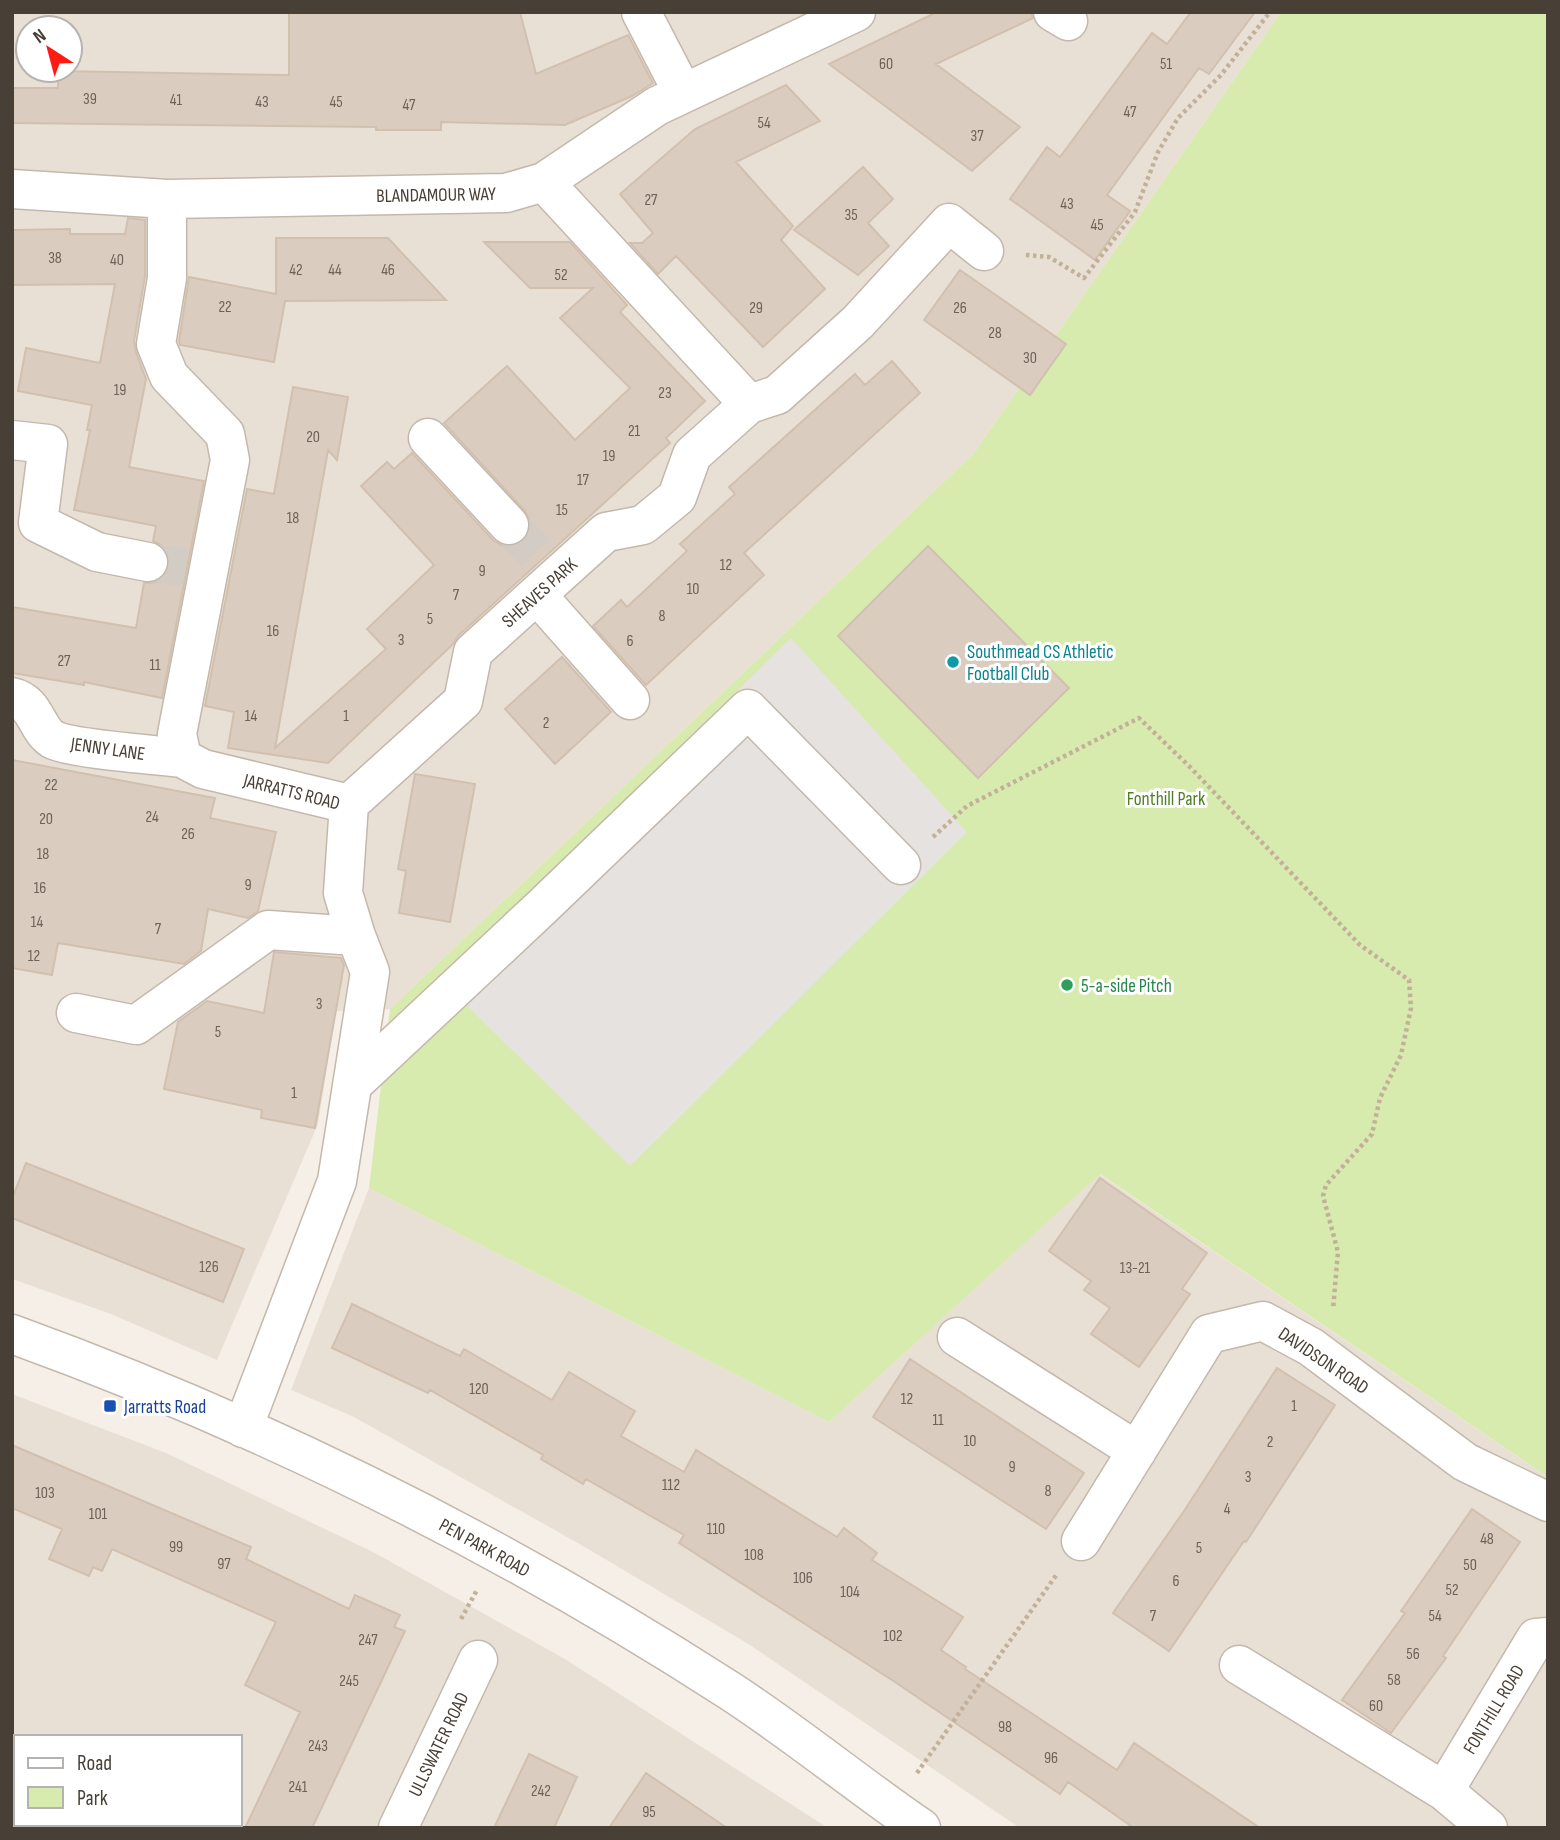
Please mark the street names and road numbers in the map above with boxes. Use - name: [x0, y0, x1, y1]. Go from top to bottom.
- street label: BLANDAMOUR WAY: [376, 183, 496, 208]
- street label: SHEAVES PARK: [497, 553, 583, 633]
- street label: JENNY LANE: [68, 733, 146, 766]
- street label: JARRATTS ROAD: [240, 769, 342, 816]
- street label: DAVIDSON ROAD: [1274, 1323, 1373, 1400]
- street label: PEN PARK ROAD: [435, 1514, 534, 1583]
- street label: FONTHILL ROAD: [1459, 1661, 1530, 1759]
- street label: ULLSWATER ROAD: [404, 1689, 475, 1801]

